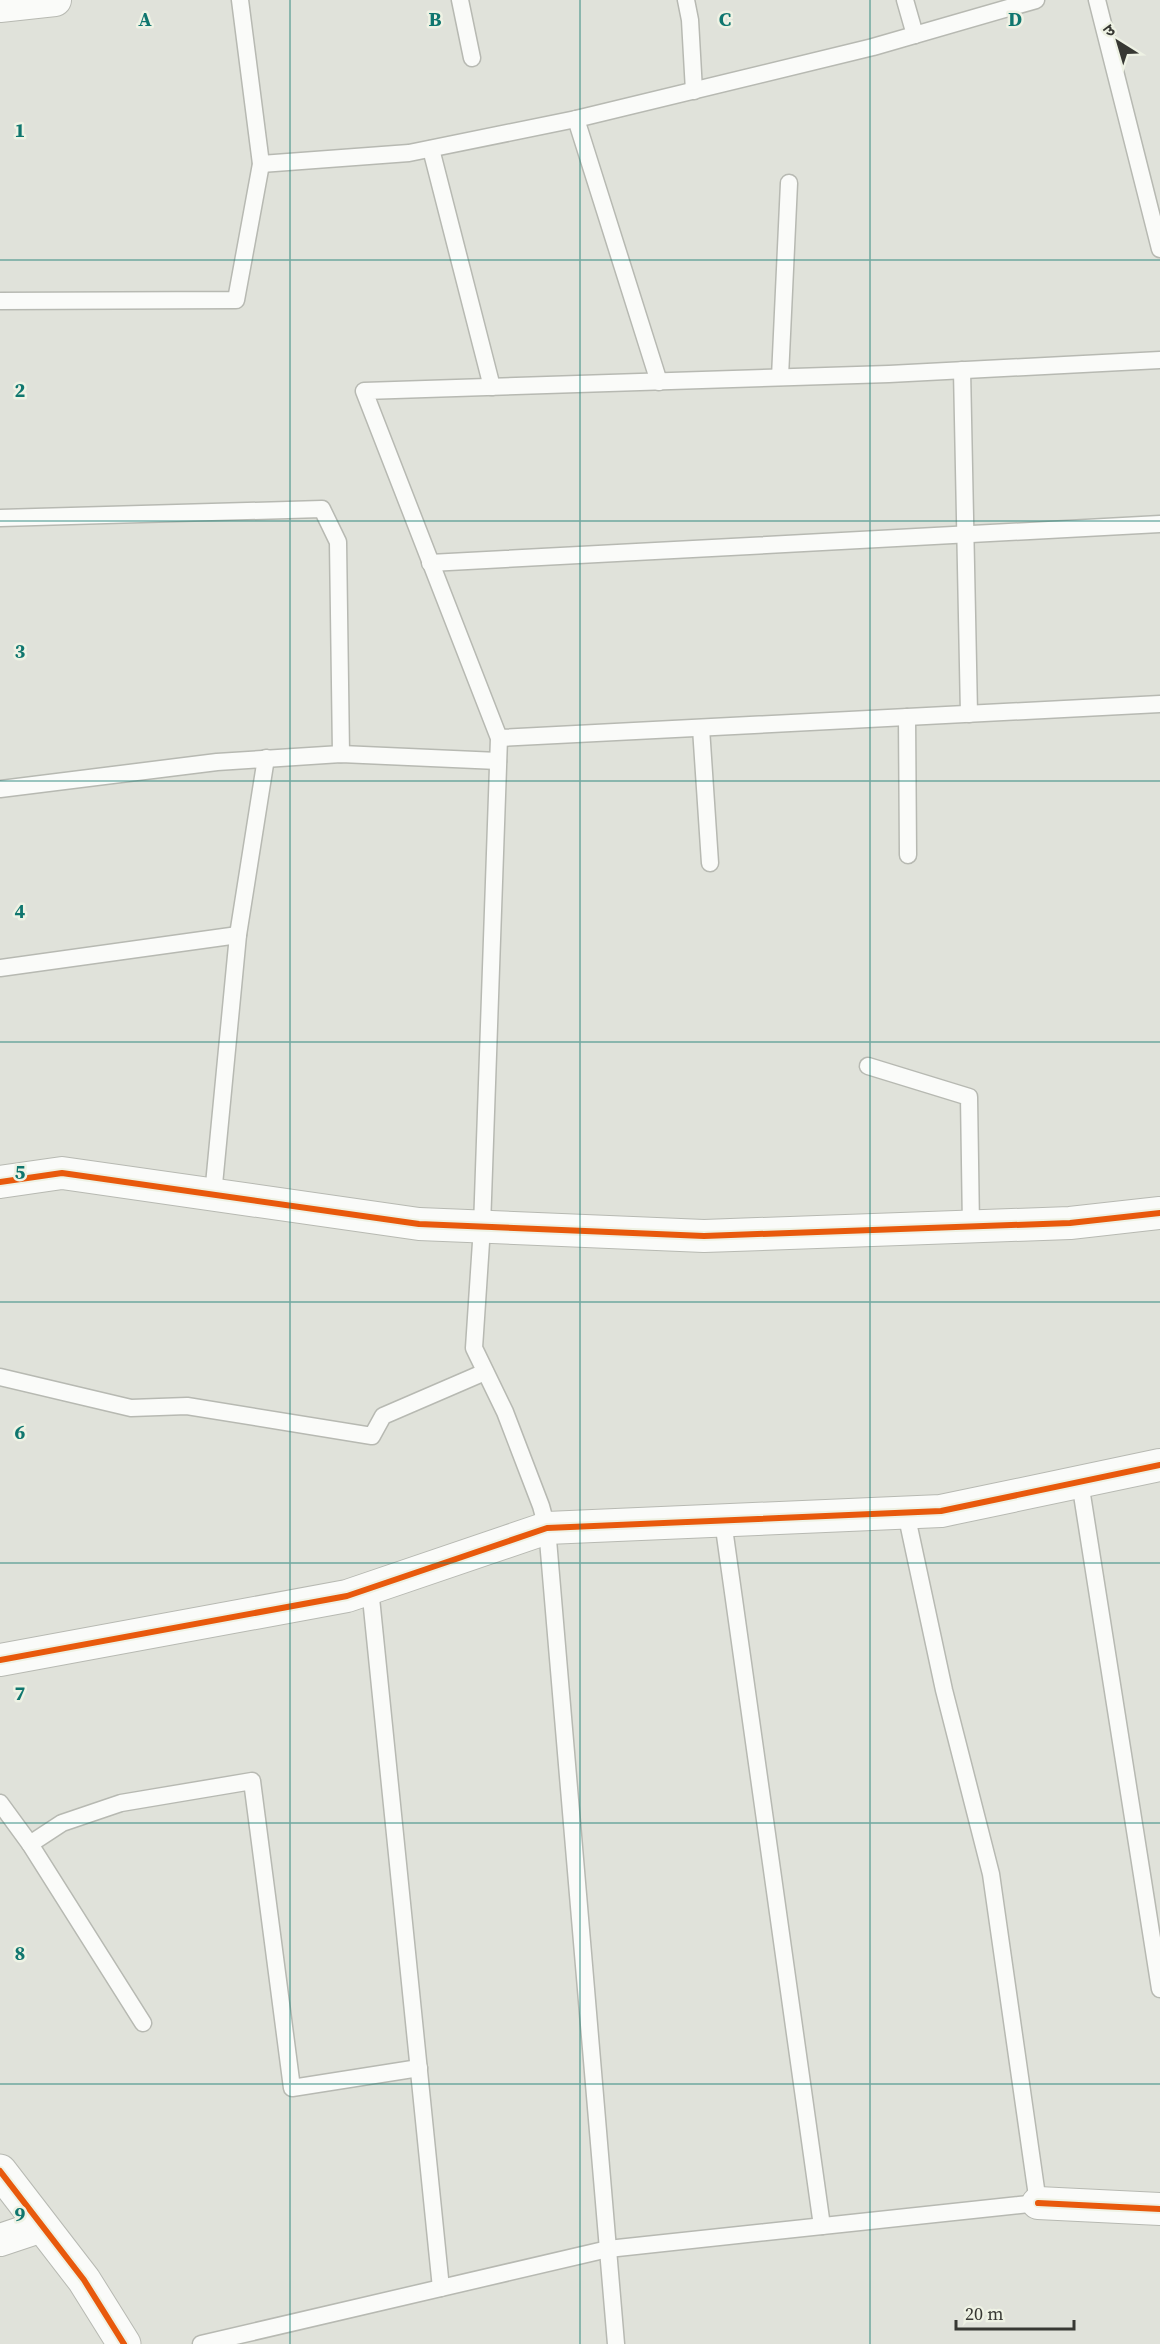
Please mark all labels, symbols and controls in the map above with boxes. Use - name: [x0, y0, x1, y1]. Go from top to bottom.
- text: A: [138, 5, 152, 33]
- text: B: [428, 5, 442, 33]
- text: C: [719, 5, 731, 33]
- text: D: [1008, 5, 1022, 33]
- north arrow: [1088, 12, 1148, 72]
- text: उ: [1099, 18, 1120, 42]
- text: 1: [15, 116, 25, 144]
- text: 2: [15, 376, 26, 404]
- text: 3: [15, 637, 26, 665]
- text: 4: [15, 897, 26, 925]
- text: 5: [15, 1158, 26, 1186]
- text: 6: [15, 1418, 26, 1446]
- text: 7: [15, 1679, 26, 1707]
- text: 8: [15, 1939, 25, 1967]
- text: 9: [15, 2200, 26, 2228]
- scale bar: [956, 2293, 1074, 2331]
- text: 20 m: [965, 2301, 1003, 2326]

